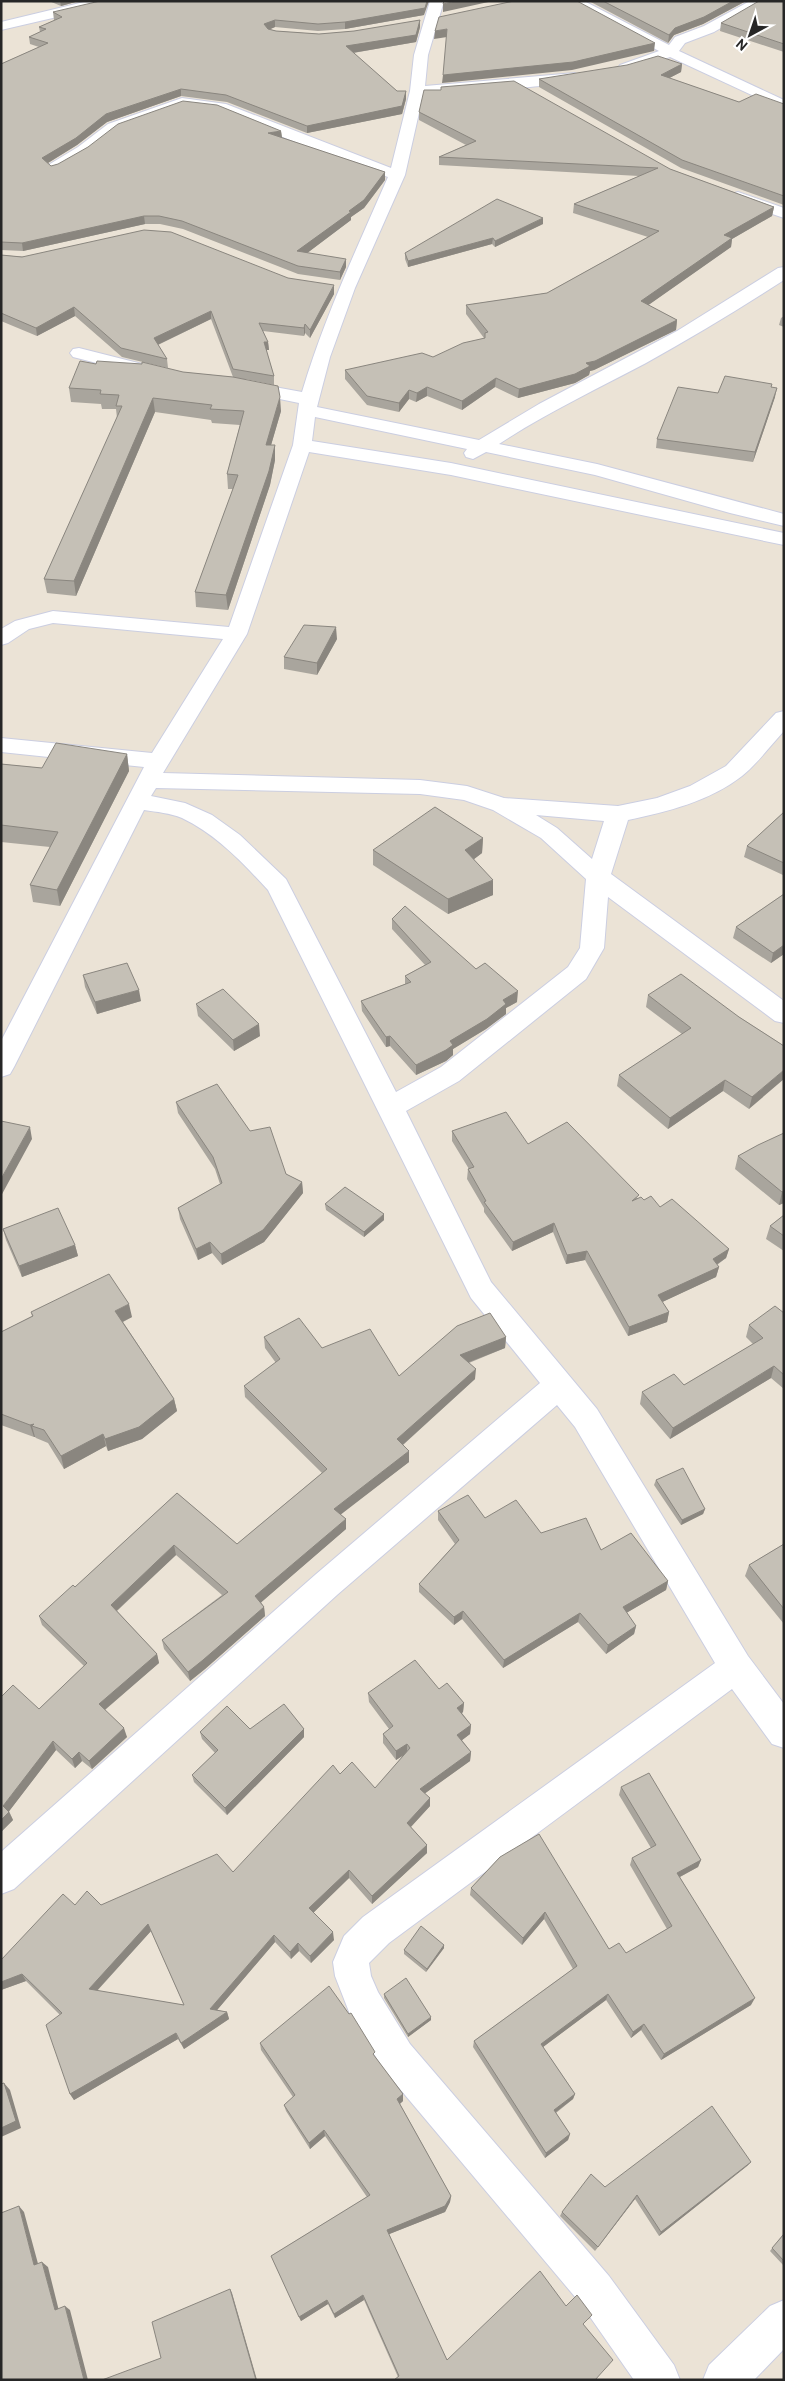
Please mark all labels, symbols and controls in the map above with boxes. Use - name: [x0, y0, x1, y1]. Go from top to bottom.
- north arrow: [725, 10, 775, 60]
- text: N: [733, 34, 752, 54]

